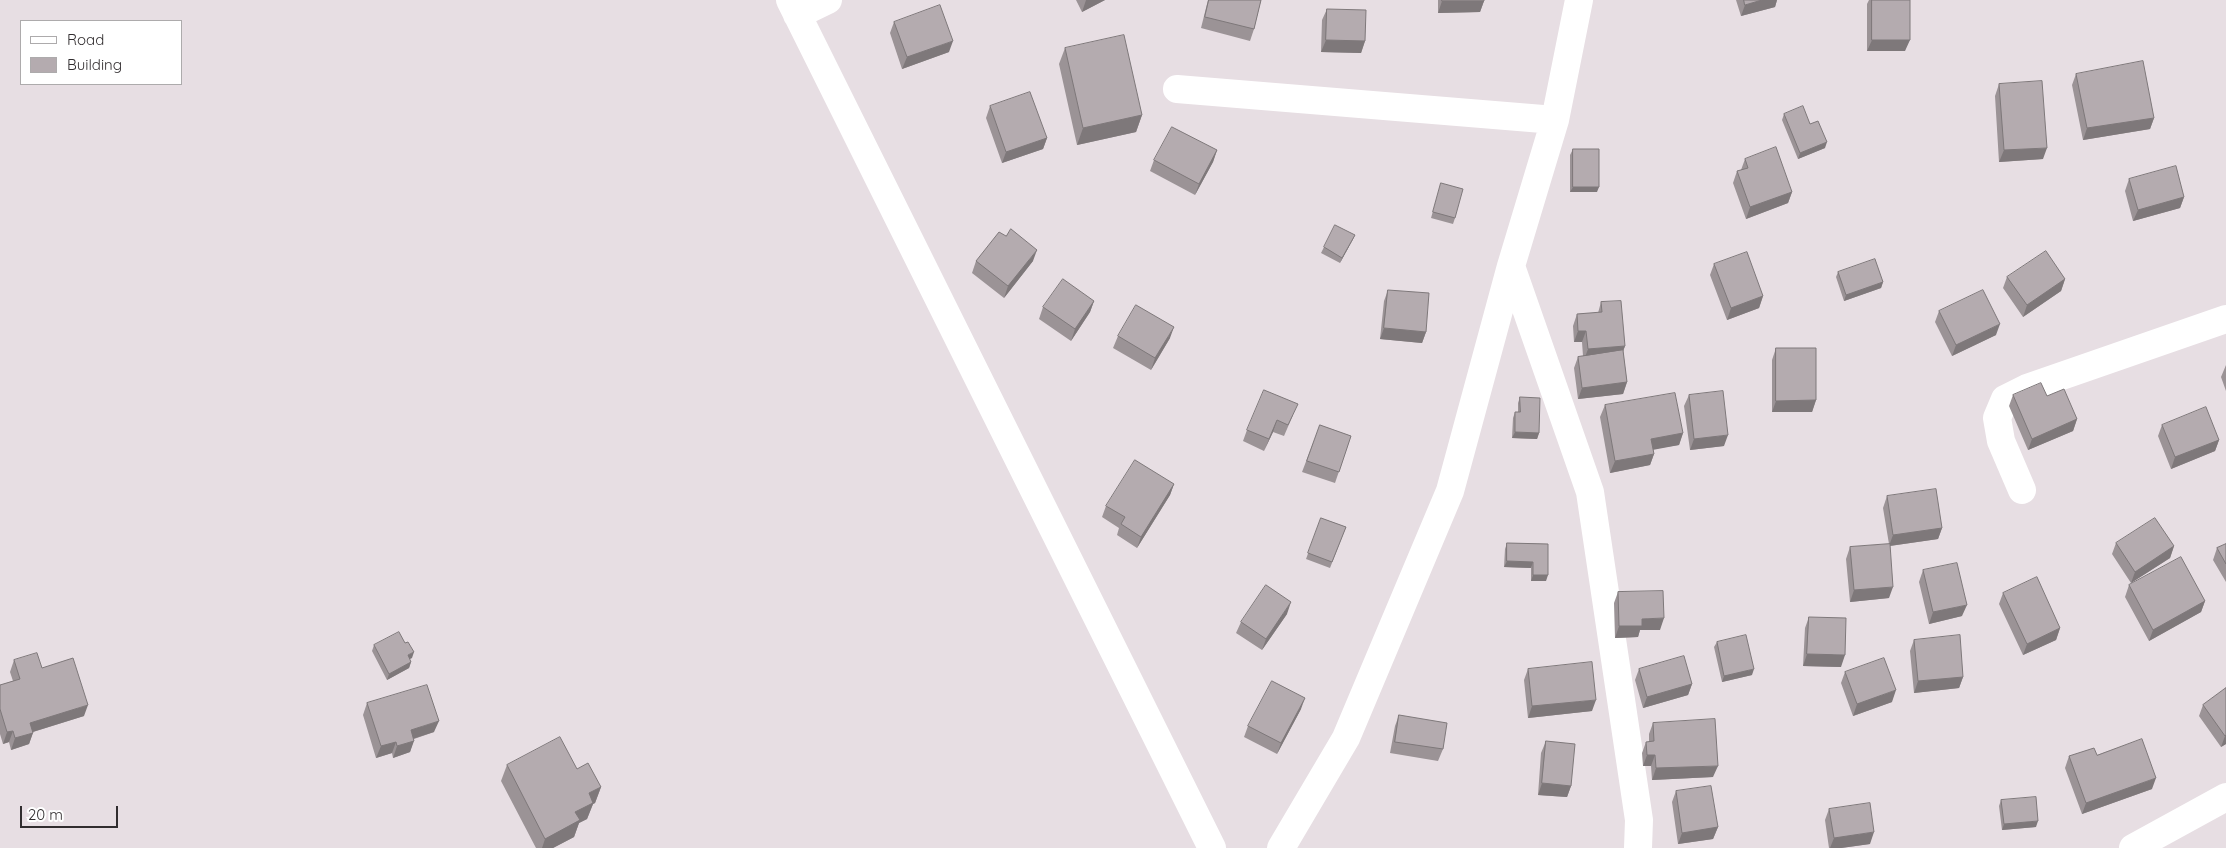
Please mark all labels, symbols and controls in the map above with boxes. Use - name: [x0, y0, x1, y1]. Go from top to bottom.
- legend: [20, 20, 182, 85]
- text: Road: [67, 30, 104, 49]
- text: Building: [67, 55, 122, 74]
- scale bar: [22, 796, 120, 828]
- text: 20 m: [28, 805, 63, 824]

